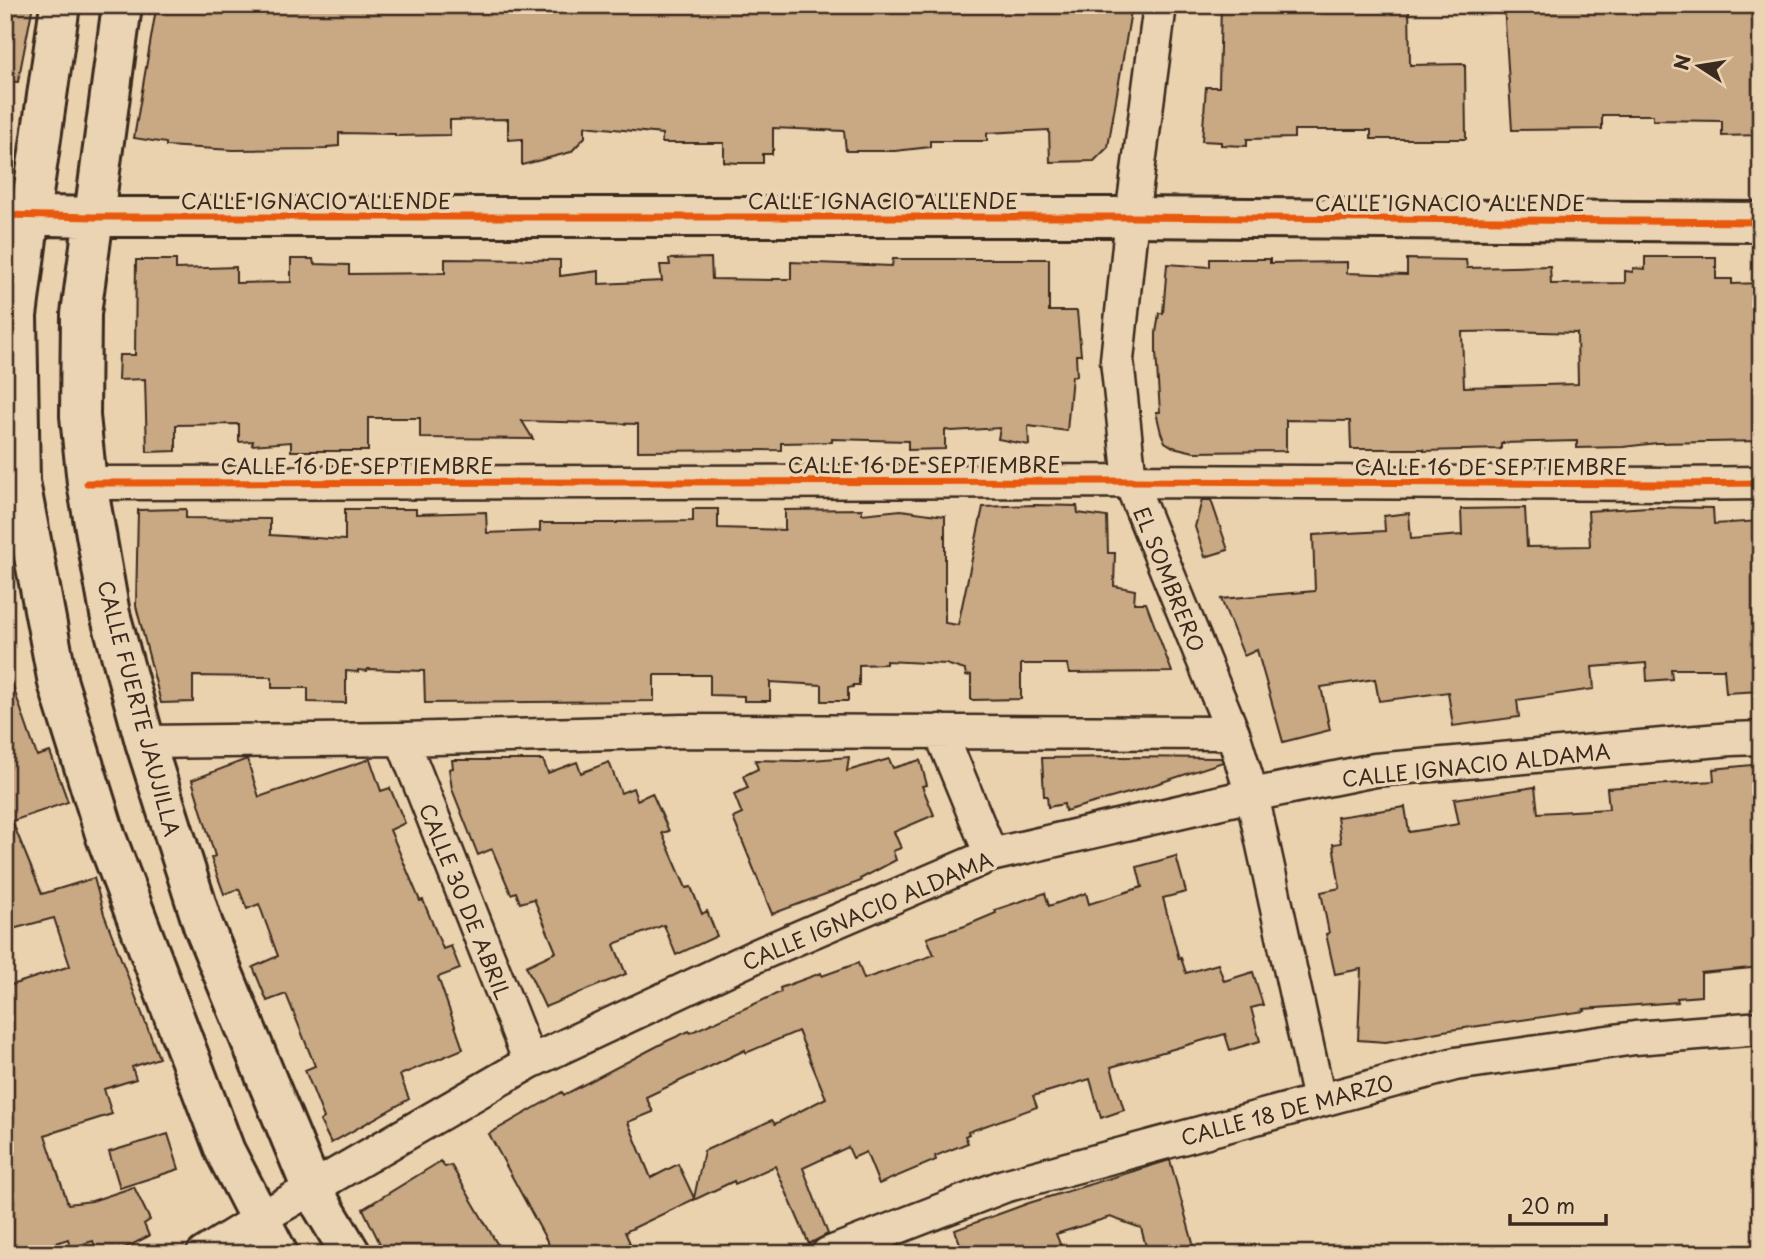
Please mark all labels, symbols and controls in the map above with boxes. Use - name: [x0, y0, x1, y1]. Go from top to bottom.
- north arrow: [1664, 32, 1734, 102]
- text: N: [1666, 52, 1697, 73]
- street label: CALLE IGNACIO ALLENDE: [181, 184, 451, 216]
- street label: CALLE IGNACIO ALLENDE: [748, 184, 1018, 216]
- street label: CALLE IGNACIO ALLENDE: [1315, 186, 1585, 218]
- street label: CALLE 16 DE SEPTIEMBRE: [788, 448, 1060, 480]
- street label: CALLE 16 DE SEPTIEMBRE: [221, 449, 493, 481]
- street label: CALLE 16 DE SEPTIEMBRE: [1355, 450, 1627, 482]
- street label: EL SOMBRERO: [1126, 502, 1214, 656]
- street label: CALLE FUERTE JAUJILLA: [90, 576, 190, 840]
- street label: CALLE IGNACIO ALDAMA: [1340, 734, 1612, 794]
- street label: CALLE 30 DE ABRIL: [412, 798, 520, 1004]
- street label: CALLE IGNACIO ALDAMA: [737, 843, 997, 977]
- street label: CALLE 18 DE MARZO: [1177, 1065, 1397, 1153]
- scale bar: [1510, 1182, 1607, 1226]
- text: 20 m: [1521, 1189, 1575, 1221]

